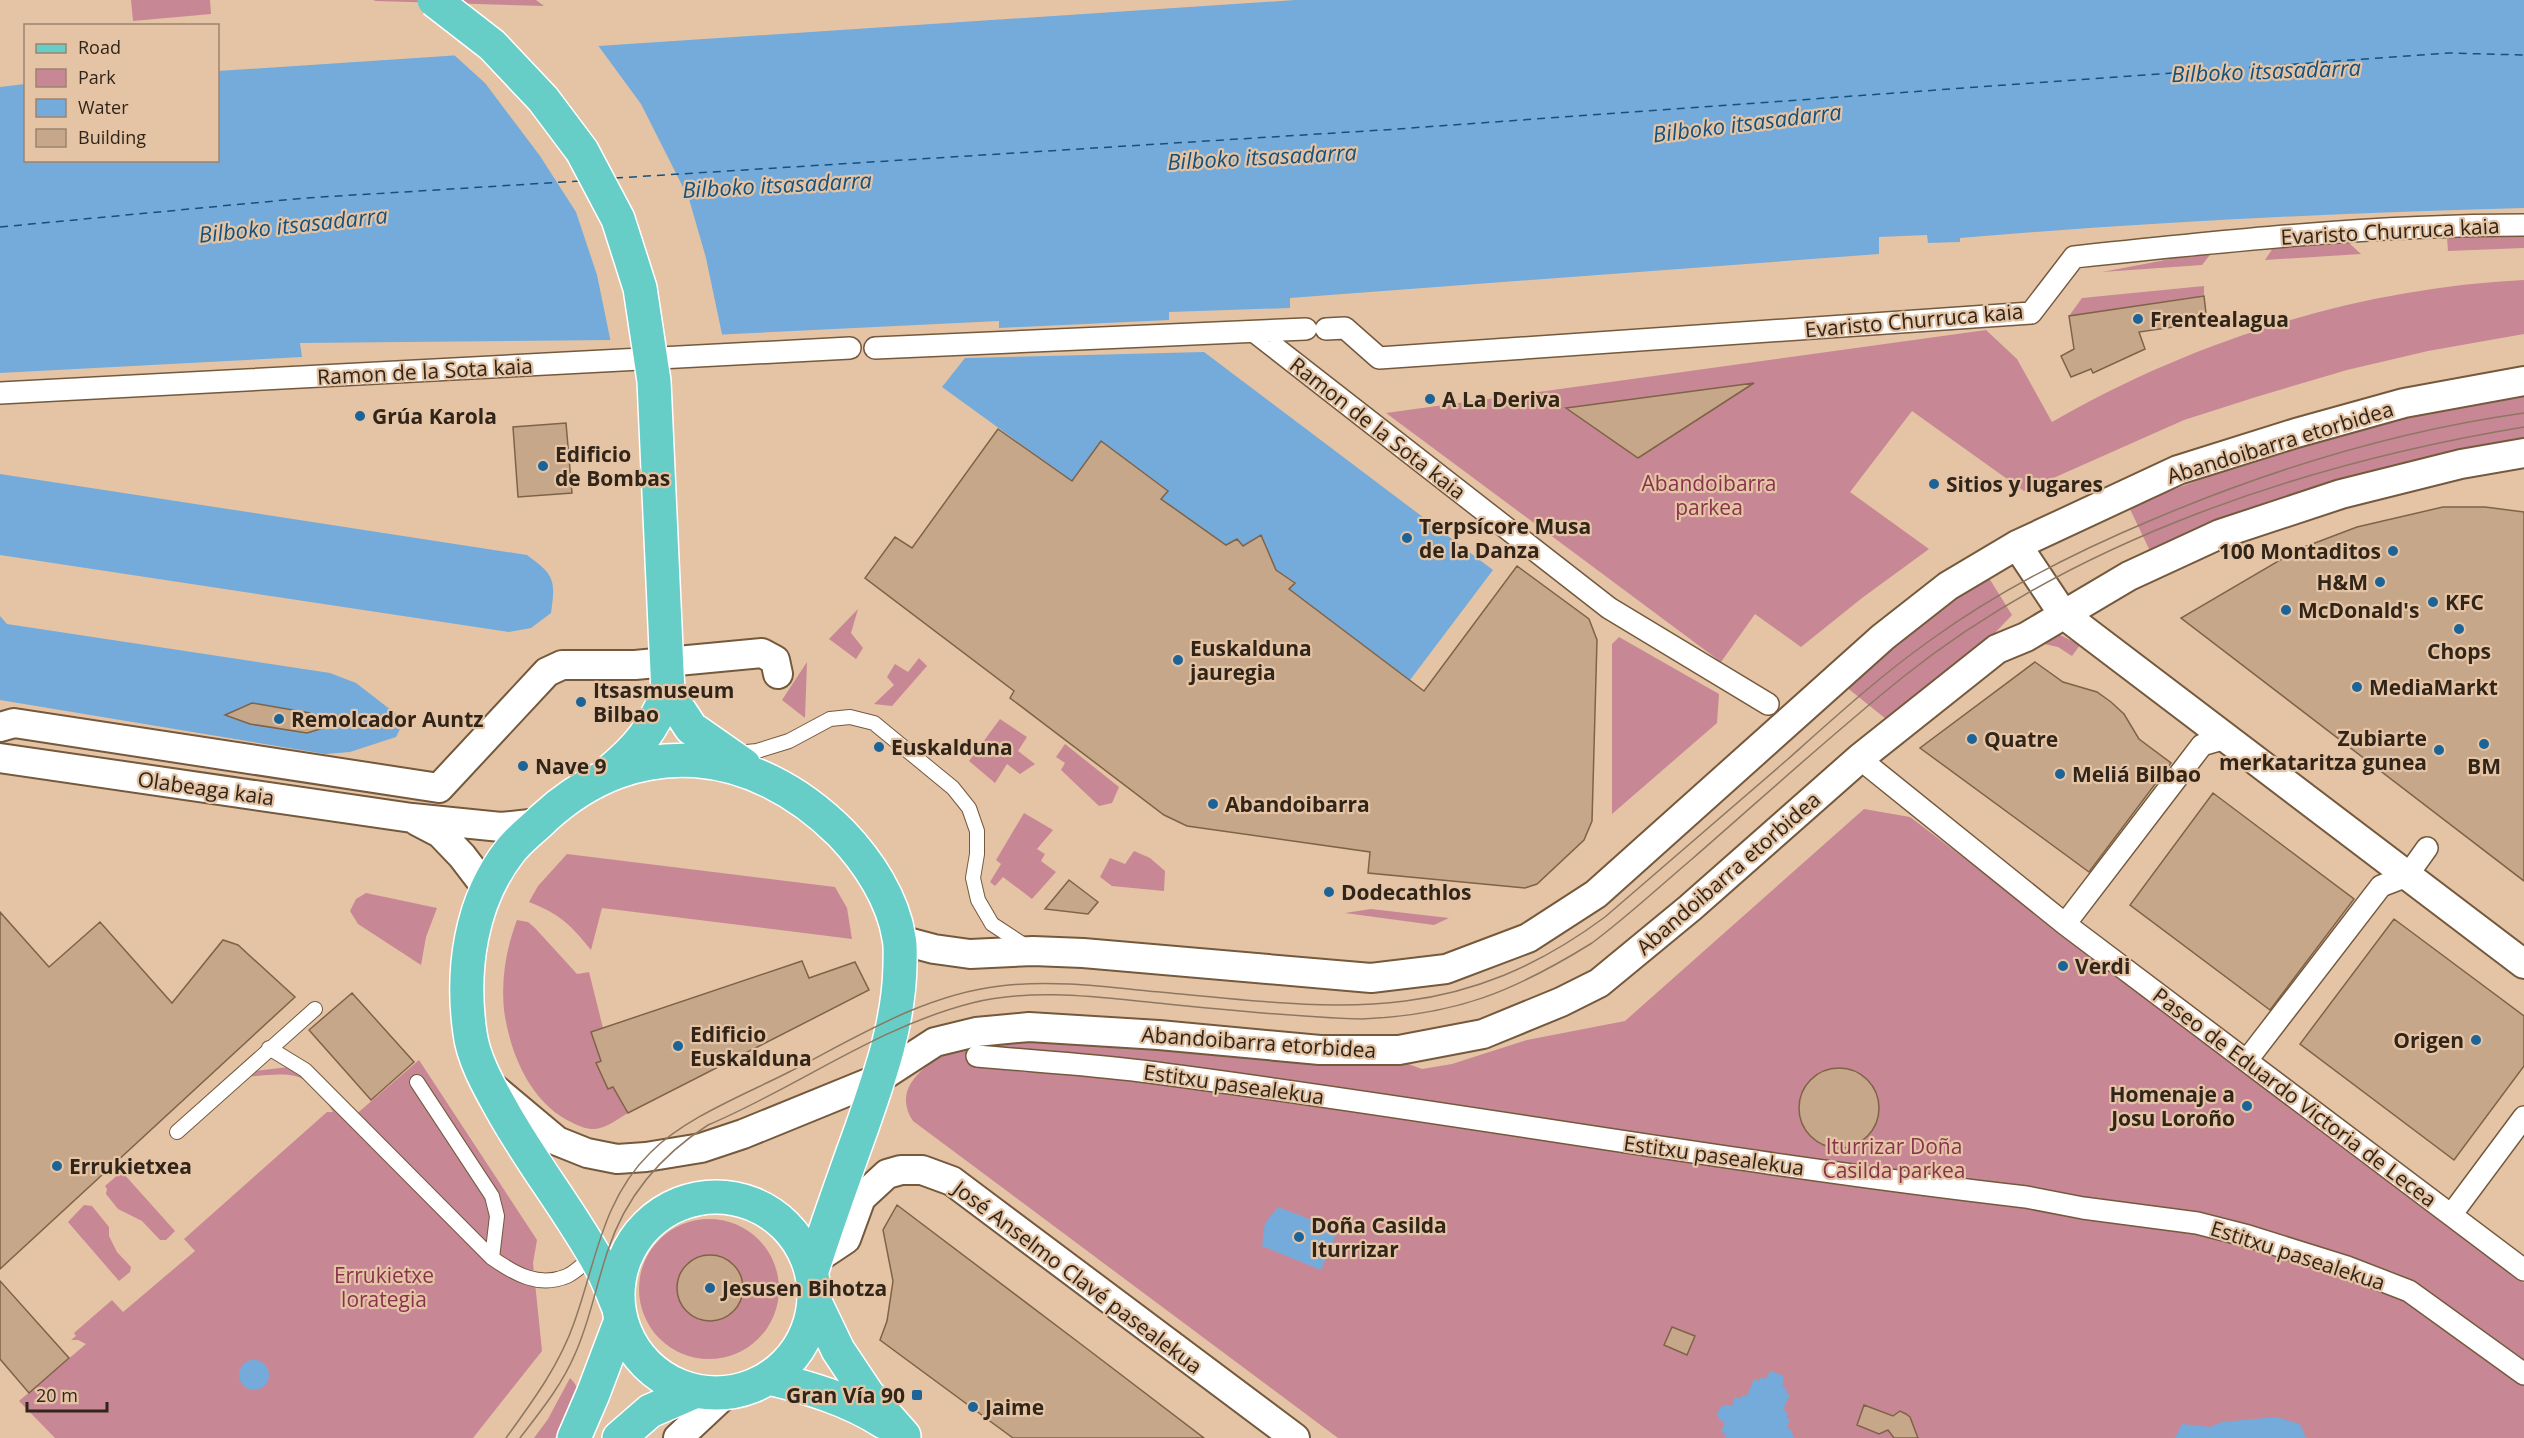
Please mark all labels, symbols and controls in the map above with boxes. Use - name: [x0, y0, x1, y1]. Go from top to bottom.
- legend: [24, 24, 219, 162]
- text: Road: [78, 35, 121, 59]
- water label: Bilboko itsasadarra: [2171, 52, 2361, 88]
- text: Park: [78, 65, 116, 89]
- text: Water: [78, 95, 129, 119]
- water label: Bilboko itsasadarra: [1651, 96, 1843, 148]
- text: Building: [78, 125, 146, 149]
- water label: Bilboko itsasadarra: [1166, 136, 1358, 176]
- water label: Bilboko itsasadarra: [681, 164, 873, 204]
- water label: Bilboko itsasadarra: [197, 199, 389, 249]
- street label: Evaristo Churruca kaia: [2280, 211, 2500, 251]
- street label: Evaristo Churruca kaia: [1804, 297, 2024, 343]
- place label: Frentealagua: [2150, 305, 2289, 333]
- marker: Frentealagua: [2131, 312, 2145, 326]
- street label: Ramon de la Sota kaia: [1284, 350, 1472, 506]
- street label: Ramon de la Sota kaia: [316, 351, 534, 391]
- place label: A La Deriva: [1442, 385, 1560, 413]
- marker: A La Deriva: [1423, 392, 1437, 406]
- street label: Abandoibarra etorbidea: [2163, 394, 2397, 490]
- place label: Grúa Karola: [372, 402, 497, 430]
- marker: Grúa Karola: [353, 409, 367, 423]
- place label: Edificio de Bombas: [555, 440, 670, 492]
- marker: Edificio de Bombas: [536, 459, 550, 473]
- park label: Abandoibarra parkea: [1642, 469, 1776, 521]
- place label: Sitios y lugares: [1946, 470, 2103, 498]
- marker: Sitios y lugares: [1927, 477, 1941, 491]
- place label: Terpsícore Musa de la Danza: [1419, 512, 1591, 564]
- marker: Terpsícore Musa de la Danza: [1400, 531, 1414, 545]
- place label: 100 Montaditos: [2219, 537, 2381, 565]
- marker: 100 Montaditos: [2386, 544, 2400, 558]
- place label: H&M: [2316, 568, 2368, 596]
- marker: H&M: [2373, 575, 2387, 589]
- place label: KFC: [2445, 588, 2484, 616]
- marker: KFC: [2426, 595, 2440, 609]
- place label: McDonald's: [2298, 596, 2419, 624]
- marker: McDonald's: [2279, 603, 2293, 617]
- marker: Chops: [2452, 622, 2466, 636]
- place label: Euskalduna jauregia: [1188, 634, 1312, 686]
- place label: Chops: [2427, 637, 2491, 665]
- marker: Euskalduna jauregia: [1171, 653, 1185, 667]
- place label: MediaMarkt: [2369, 673, 2498, 701]
- place label: Itsasmuseum Bilbao: [593, 676, 734, 728]
- marker: MediaMarkt: [2350, 680, 2364, 694]
- marker: Itsasmuseum Bilbao: [574, 695, 588, 709]
- place label: Remolcador Auntz: [291, 705, 484, 733]
- marker: Remolcador Auntz: [272, 712, 286, 726]
- place label: Zubiarte merkataritza gunea: [2219, 724, 2427, 776]
- place label: Quatre: [1984, 725, 2058, 753]
- marker: Quatre: [1965, 732, 1979, 746]
- place label: Euskalduna: [891, 733, 1013, 761]
- marker: BM: [2477, 737, 2491, 751]
- marker: Euskalduna: [872, 740, 886, 754]
- marker: Zubiarte merkataritza gunea: [2432, 743, 2446, 757]
- place label: Nave 9: [535, 752, 607, 780]
- place label: BM: [2467, 752, 2501, 780]
- marker: Nave 9: [516, 759, 530, 773]
- place label: Meliá Bilbao: [2072, 760, 2201, 788]
- street label: Olabeaga kaia: [136, 765, 276, 811]
- marker: Meliá Bilbao: [2053, 767, 2067, 781]
- street label: Abandoibarra etorbidea: [1630, 785, 1826, 961]
- place label: Abandoibarra: [1225, 790, 1370, 818]
- marker: Abandoibarra: [1206, 797, 1220, 811]
- place label: Dodecathlos: [1341, 878, 1472, 906]
- marker: Dodecathlos: [1322, 885, 1336, 899]
- place label: Verdi: [2075, 952, 2130, 980]
- marker: Verdi: [2056, 959, 2070, 973]
- street label: Paseo de Eduardo Victoria de Lecea: [2148, 981, 2442, 1213]
- place label: Edificio Euskalduna: [690, 1020, 812, 1072]
- street label: Abandoibarra etorbidea: [1141, 1020, 1377, 1064]
- place label: Origen: [2393, 1026, 2464, 1054]
- marker: Origen: [2469, 1033, 2483, 1047]
- marker: Edificio Euskalduna: [671, 1039, 685, 1053]
- street label: Estitxu pasealekua: [1142, 1057, 1326, 1111]
- place label: Homenaje a Josu Loroño: [2109, 1080, 2235, 1132]
- marker: Homenaje a Josu Loroño: [2240, 1099, 2254, 1113]
- street label: Estitxu pasealekua: [1622, 1128, 1806, 1182]
- park label: Iturrizar Doña Casilda parkea: [1822, 1132, 1966, 1184]
- place label: Errukietxea: [69, 1152, 192, 1180]
- marker: Errukietxea: [50, 1159, 64, 1173]
- street label: José Anselmo Clavé pasealekua: [946, 1173, 1208, 1380]
- place label: Doña Casilda Iturrizar: [1311, 1211, 1447, 1263]
- street label: Estitxu pasealekua: [2207, 1214, 2389, 1296]
- marker: Doña Casilda Iturrizar: [1292, 1230, 1306, 1244]
- park label: Errukietxe lorategia: [334, 1261, 434, 1313]
- place label: Jesusen Bihotza: [720, 1274, 887, 1302]
- marker: Jesusen Bihotza: [703, 1281, 717, 1295]
- scale bar: [27, 1375, 106, 1413]
- place label: Gran Vía 90: [786, 1381, 905, 1409]
- text: 20 m: [36, 1383, 78, 1407]
- marker: Gran Vía 90: [910, 1388, 924, 1402]
- place label: Jaime: [983, 1393, 1044, 1421]
- marker: Jaime: [966, 1400, 980, 1414]

